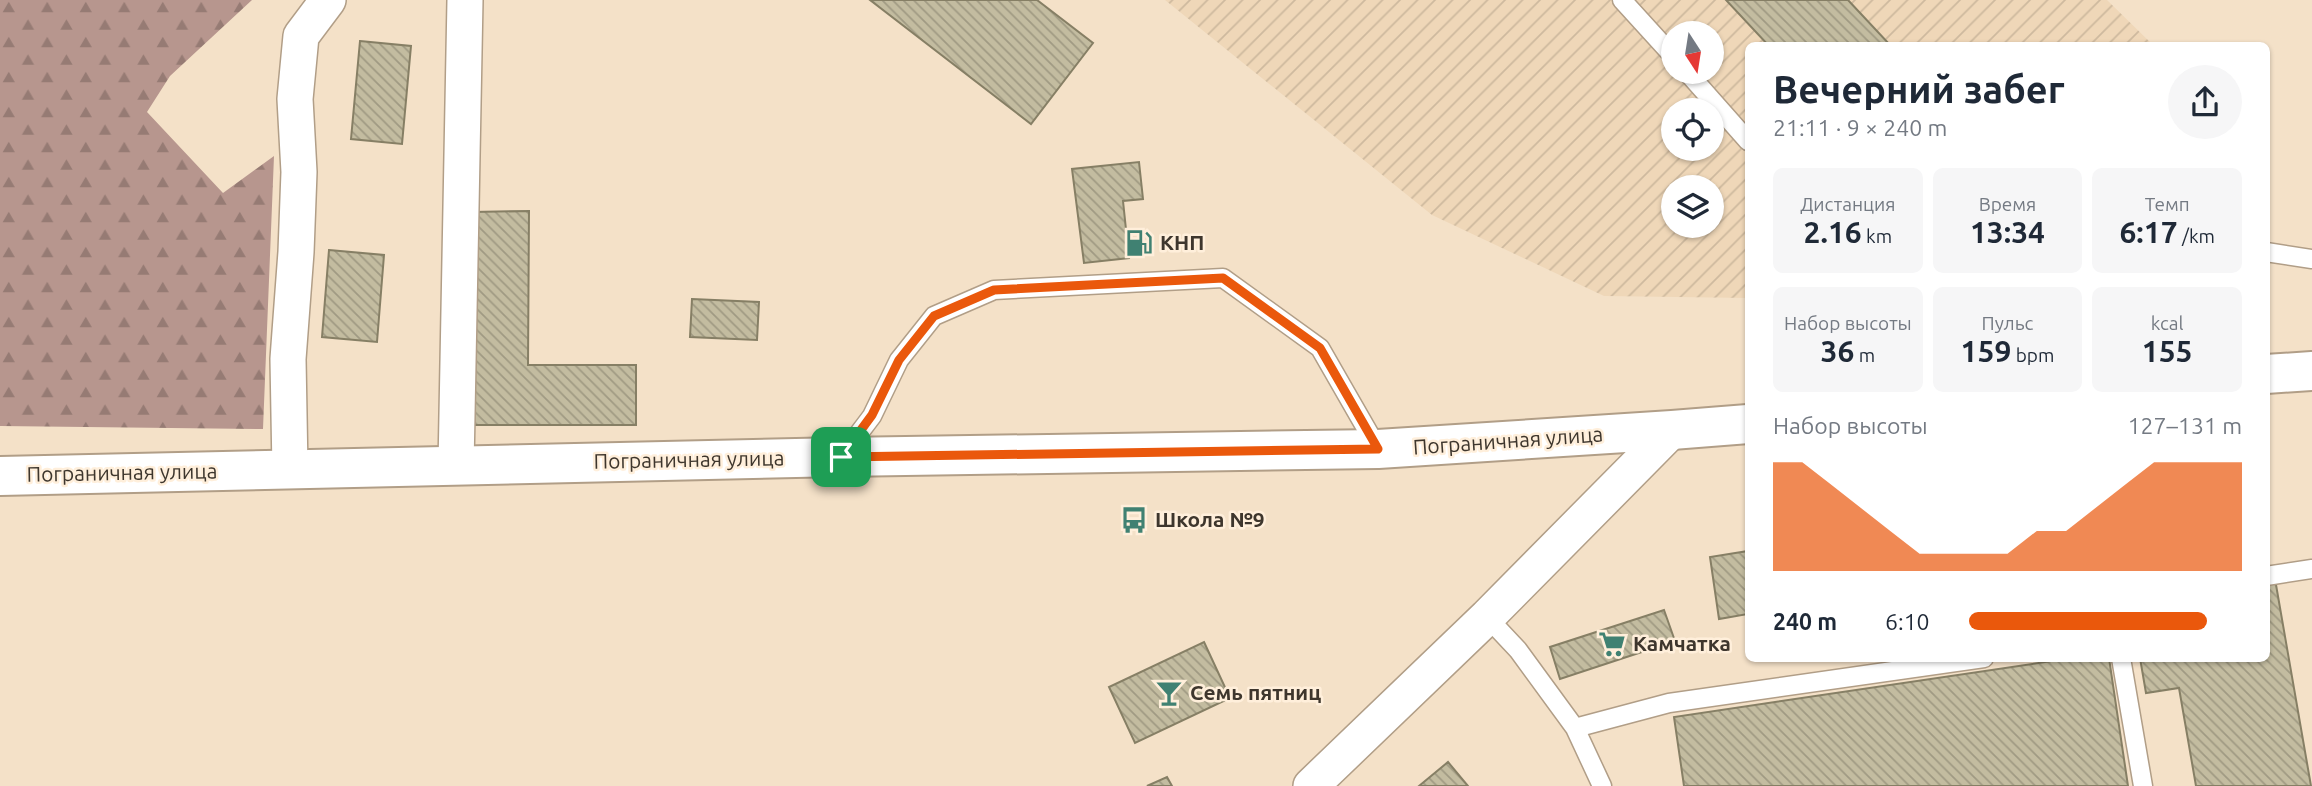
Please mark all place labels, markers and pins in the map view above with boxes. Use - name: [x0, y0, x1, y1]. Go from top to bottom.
- fuel station icon: КНП: [1124, 228, 1154, 258]
- place label: КНП: [1160, 230, 1204, 254]
- pin: [811, 427, 871, 487]
- bus stop icon: Школа №9: [1119, 505, 1149, 535]
- place label: Школа №9: [1155, 507, 1265, 531]
- supermarket icon: Камчатка: [1597, 629, 1627, 659]
- place label: Камчатка: [1633, 631, 1731, 655]
- bar icon: Семь пятниц: [1154, 678, 1184, 708]
- place label: Семь пятниц: [1190, 680, 1321, 704]

